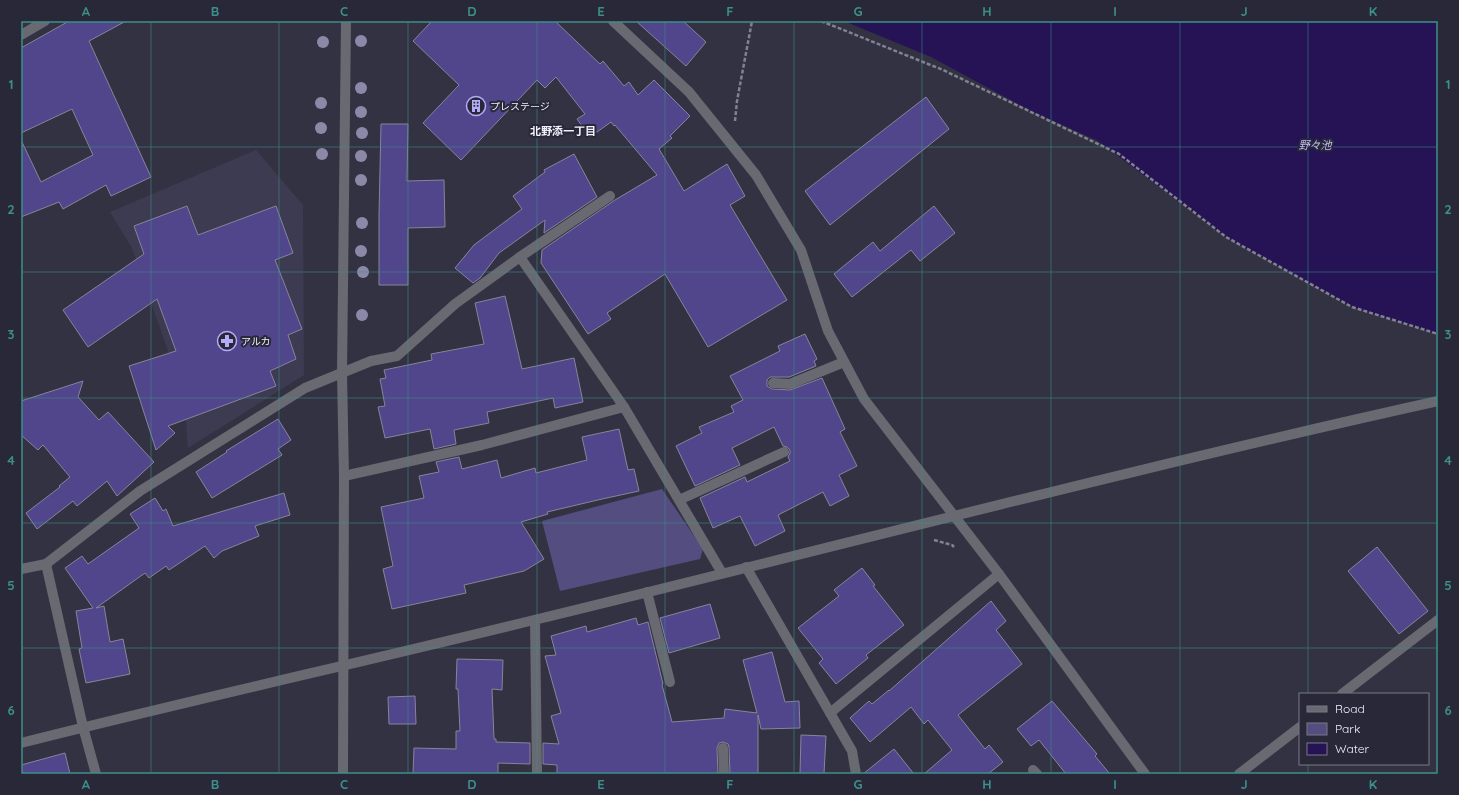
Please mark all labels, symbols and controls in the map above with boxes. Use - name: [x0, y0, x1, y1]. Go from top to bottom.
- text: A: [82, 3, 91, 19]
- text: B: [211, 3, 219, 19]
- text: C: [340, 3, 348, 19]
- text: D: [467, 3, 477, 19]
- text: E: [597, 3, 605, 19]
- text: F: [726, 3, 734, 19]
- text: G: [853, 3, 863, 19]
- text: H: [982, 3, 992, 19]
- text: I: [1113, 3, 1117, 19]
- text: J: [1240, 3, 1248, 19]
- text: K: [1369, 3, 1378, 19]
- text: 1: [8, 76, 14, 92]
- text: 1: [1445, 76, 1451, 92]
- building icon: プレステージ: [465, 95, 487, 117]
- place label: プレステージ: [490, 100, 550, 113]
- district label: 北野添一丁目: [530, 124, 596, 138]
- water label: 野々池: [1299, 138, 1332, 152]
- text: 2: [7, 201, 15, 217]
- text: 2: [1444, 201, 1452, 217]
- text: 3: [8, 326, 15, 342]
- text: 3: [1445, 326, 1452, 342]
- pharmacy icon: アルカ: [216, 330, 238, 352]
- place label: アルカ: [241, 335, 271, 348]
- text: 4: [7, 452, 15, 468]
- text: 4: [1444, 452, 1452, 468]
- text: 5: [7, 577, 15, 593]
- text: 5: [1444, 577, 1452, 593]
- legend: [1299, 693, 1429, 765]
- text: Road: [1335, 701, 1365, 716]
- text: 6: [7, 702, 15, 718]
- text: 6: [1444, 702, 1452, 718]
- text: Park: [1335, 721, 1360, 736]
- text: Water: [1335, 741, 1370, 756]
- text: A: [82, 776, 91, 792]
- text: B: [211, 776, 219, 792]
- text: C: [340, 776, 348, 792]
- text: D: [467, 776, 477, 792]
- text: E: [597, 776, 605, 792]
- text: F: [726, 776, 734, 792]
- text: G: [853, 776, 863, 792]
- text: H: [982, 776, 992, 792]
- text: I: [1113, 776, 1117, 792]
- text: J: [1240, 776, 1248, 792]
- text: K: [1369, 776, 1378, 792]

